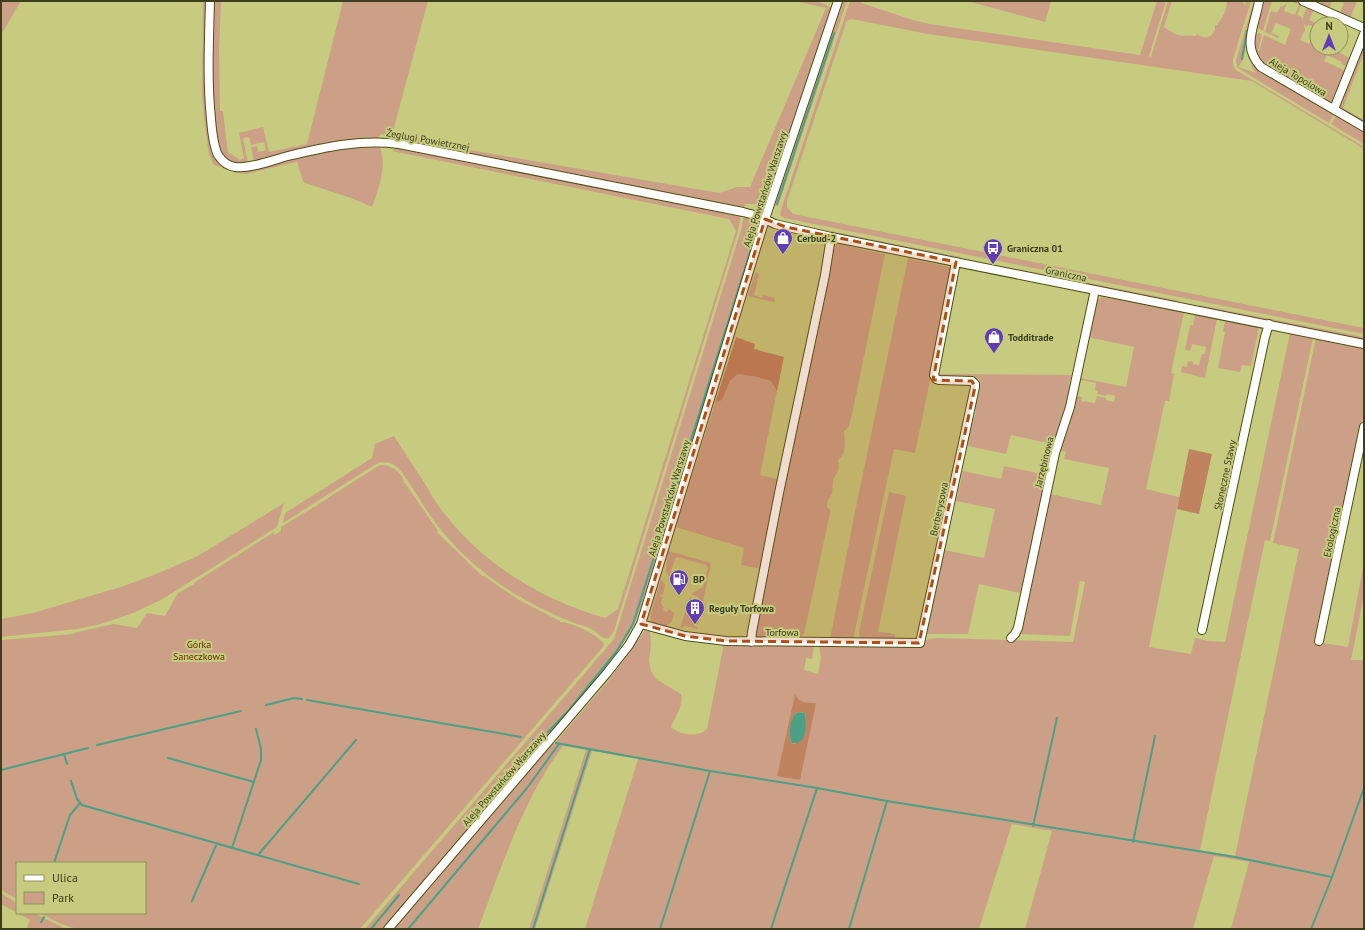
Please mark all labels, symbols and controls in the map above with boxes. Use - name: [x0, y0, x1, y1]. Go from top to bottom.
- north arrow: [1309, 16, 1349, 56]
- text: N: [1325, 19, 1333, 33]
- street label: Aleja Topolowa: [1267, 55, 1329, 99]
- street label: Żeglugi Powietrznej: [385, 126, 471, 154]
- street label: Aleja Powstańców Warszawy: [740, 129, 790, 249]
- shop icon: Cerbud-2: [772, 227, 794, 255]
- place label: Cerbud-2: [797, 232, 836, 245]
- bus stop icon: Graniczna 01: [982, 237, 1004, 265]
- place label: Graniczna 01: [1007, 242, 1063, 255]
- street label: Graniczna: [1044, 263, 1088, 285]
- shop icon: Todditrade: [983, 326, 1005, 354]
- place label: Todditrade: [1008, 331, 1054, 344]
- street label: Jarzębinowa: [1031, 435, 1057, 490]
- street label: Aleja Powstańców Warszawy: [645, 438, 693, 558]
- street label: Słoneczne Stawy: [1211, 438, 1239, 511]
- street label: Berberysowa: [927, 481, 951, 537]
- street label: Ekologiczna: [1320, 506, 1344, 558]
- fuel station icon: BP: [668, 568, 690, 596]
- place label: BP: [693, 573, 705, 586]
- building icon: Reguły Torfowa: [684, 597, 706, 625]
- place label: Reguły Torfowa: [709, 602, 774, 615]
- street label: Torfowa: [765, 626, 799, 639]
- park label: Górka Saneczkowa: [173, 638, 225, 663]
- street label: Aleja Powstańców Warszawy: [459, 729, 549, 829]
- legend: [16, 862, 146, 914]
- text: Ulica: [52, 870, 78, 885]
- text: Park: [52, 890, 74, 905]

